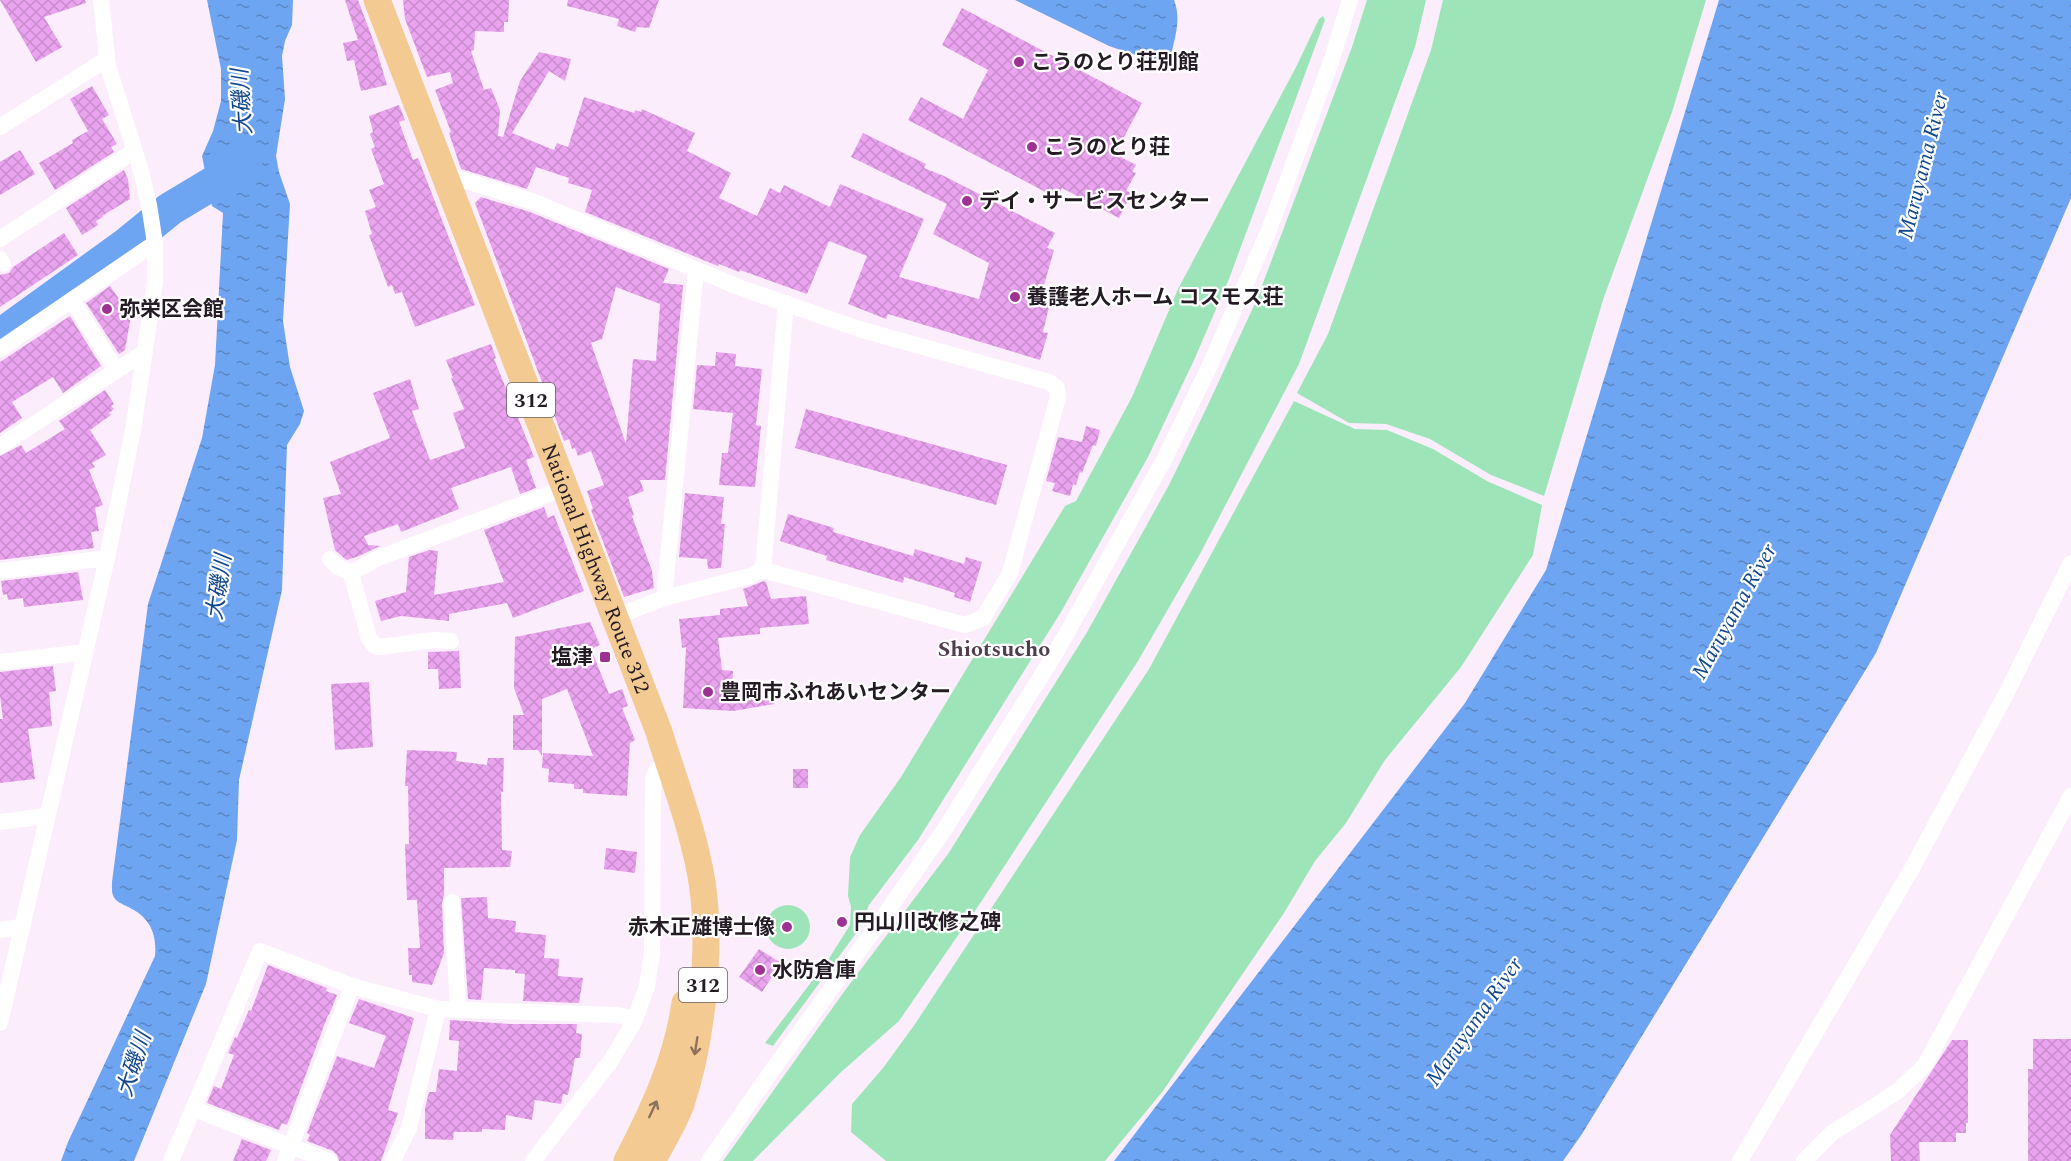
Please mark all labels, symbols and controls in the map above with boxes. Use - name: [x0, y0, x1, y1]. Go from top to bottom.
- place label: こうのとり荘別館: [1031, 47, 1199, 79]
- marker: こうのとり荘別館: [1012, 55, 1026, 69]
- water label: 大磯川: [224, 66, 261, 136]
- water label: Maruyama River: [1889, 88, 1958, 243]
- place label: こうのとり荘: [1044, 132, 1170, 164]
- marker: こうのとり荘: [1025, 140, 1039, 154]
- place label: デイ・サービスセンター: [979, 186, 1210, 218]
- marker: デイ・サービスセンター: [960, 194, 974, 208]
- place label: 養護老人ホーム コスモス荘: [1027, 282, 1284, 314]
- marker: 養護老人ホーム コスモス荘: [1008, 290, 1022, 304]
- place label: 弥栄区会館: [119, 294, 224, 326]
- marker: 弥栄区会館: [100, 302, 114, 316]
- road number: 312: [507, 383, 555, 417]
- street label: National Highway Route 312: [532, 439, 658, 698]
- water label: Maruyama River: [1683, 537, 1786, 686]
- water label: 大磯川: [199, 550, 241, 622]
- district label: Shiotsucho: [938, 633, 1050, 666]
- place label: 塩津: [551, 642, 593, 674]
- marker: 塩津: [598, 650, 612, 664]
- place label: 豊岡市ふれあいセンター: [720, 677, 951, 709]
- marker: 豊岡市ふれあいセンター: [701, 685, 715, 699]
- place label: 円山川改修之碑: [854, 907, 1001, 939]
- place label: 赤木正雄博士像: [628, 912, 775, 944]
- marker: 円山川改修之碑: [835, 915, 849, 929]
- marker: 赤木正雄博士像: [780, 920, 794, 934]
- water label: Maruyama River: [1417, 950, 1531, 1093]
- place label: 水防倉庫: [772, 955, 856, 987]
- marker: 水防倉庫: [753, 963, 767, 977]
- road number: 312: [679, 968, 727, 1002]
- water label: 大磯川: [109, 1026, 161, 1101]
- one-way arrow: [690, 1036, 701, 1055]
- one-way arrow: [648, 1100, 660, 1118]

